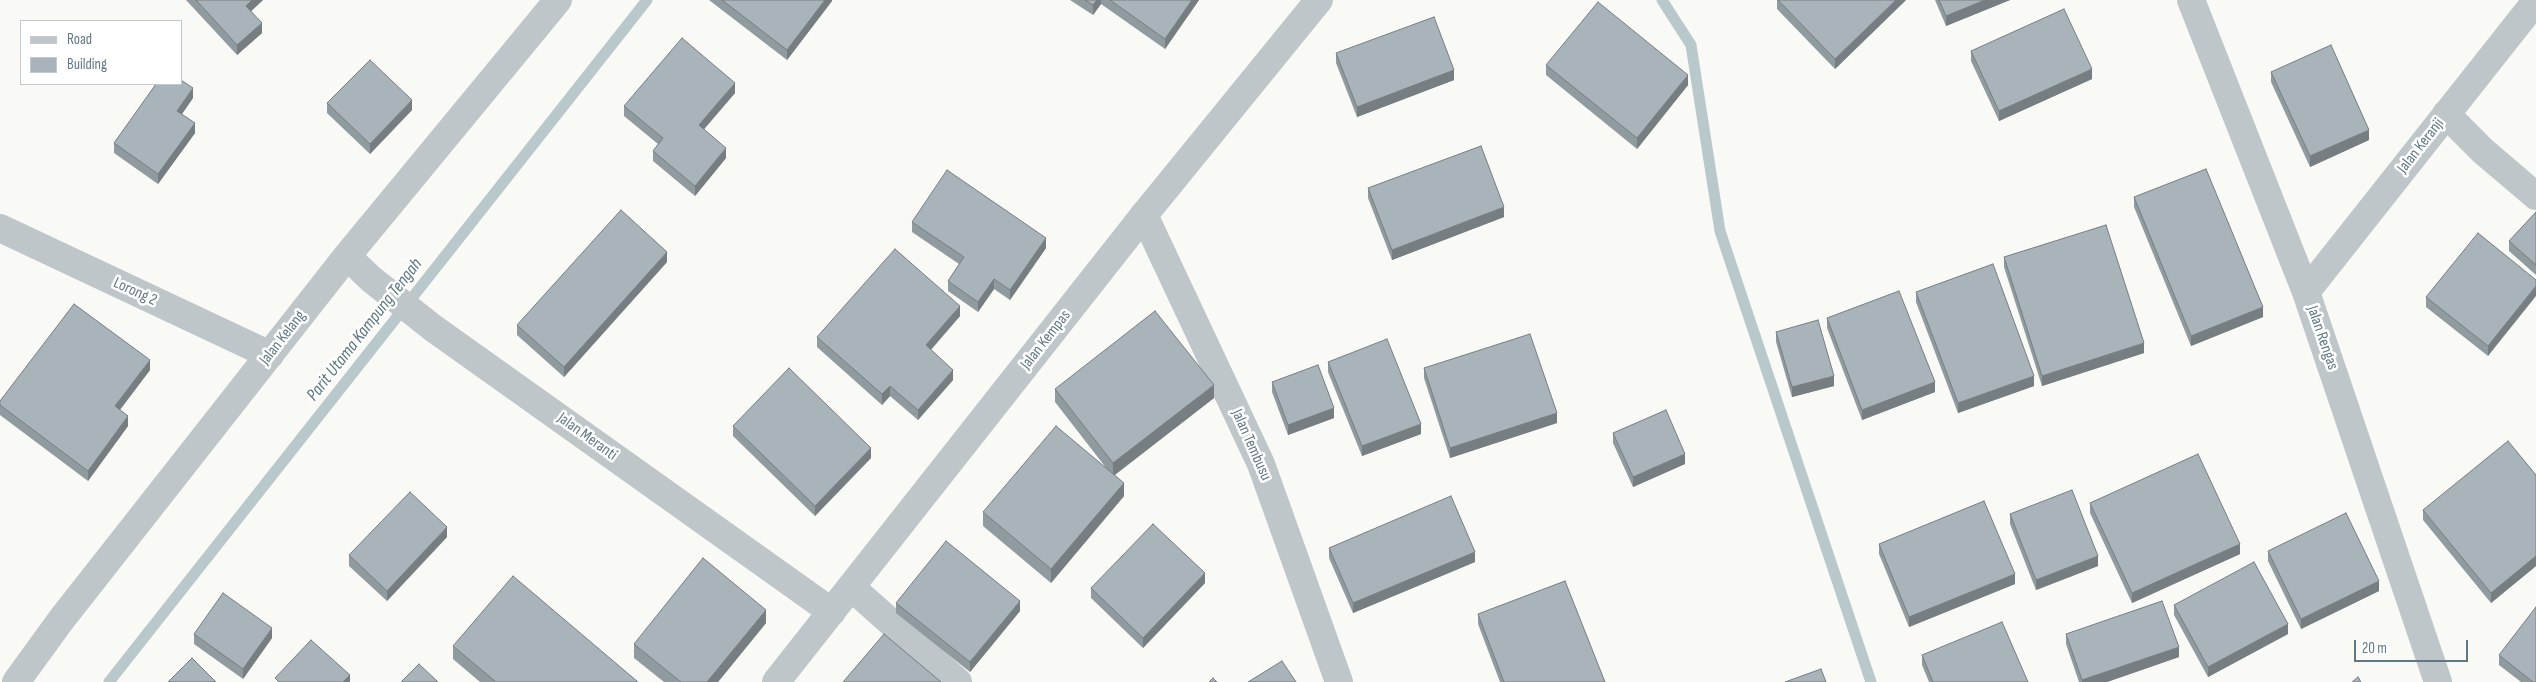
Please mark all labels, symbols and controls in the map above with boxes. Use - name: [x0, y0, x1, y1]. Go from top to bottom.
- legend: [20, 20, 182, 85]
- text: Road: [67, 30, 92, 49]
- text: Building: [67, 55, 107, 74]
- street label: Jalan Keranji: [2394, 115, 2448, 177]
- water label: Parit Utama Kampung Tengah: [303, 254, 427, 406]
- street label: Lorong 2: [110, 274, 160, 310]
- street label: Jalan Rengas: [2302, 303, 2342, 373]
- street label: Jalan Kempas: [1017, 306, 1075, 374]
- street label: Jalan Kelang: [256, 307, 310, 369]
- street label: Jalan Tembusu: [1227, 406, 1275, 484]
- street label: Jalan Meranti: [553, 409, 621, 465]
- scale bar: [2356, 630, 2470, 662]
- text: 20 m: [2362, 639, 2387, 658]

